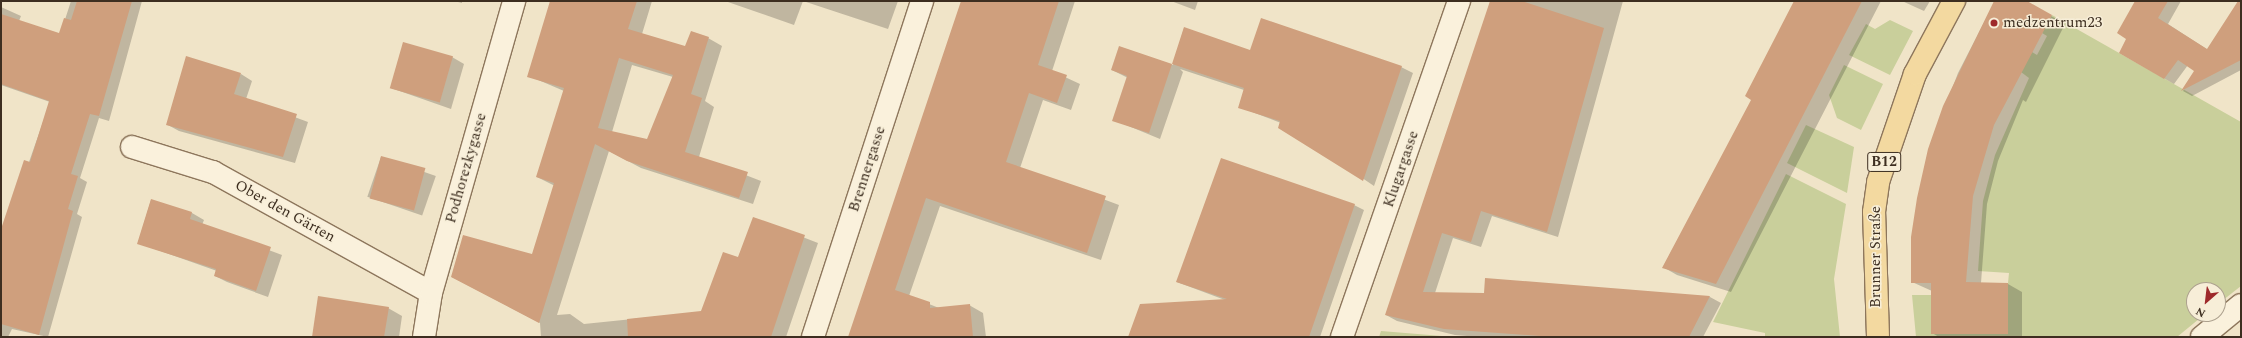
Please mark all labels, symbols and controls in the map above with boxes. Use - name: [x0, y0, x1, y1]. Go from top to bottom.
- place label: medzentrum23: [2003, 14, 2102, 32]
- marker: medzentrum23: [1988, 17, 2000, 29]
- street label: Podhorezkygasse: [442, 111, 490, 225]
- street label: Brennergasse: [845, 124, 889, 214]
- street label: Klugargasse: [1379, 128, 1423, 210]
- road number: B12: [1867, 150, 1901, 174]
- street label: Ober den Gärten: [232, 176, 338, 246]
- street label: Brunner Straße: [1867, 206, 1885, 308]
- north arrow: [2186, 282, 2226, 322]
- text: N: [2193, 303, 2209, 322]

